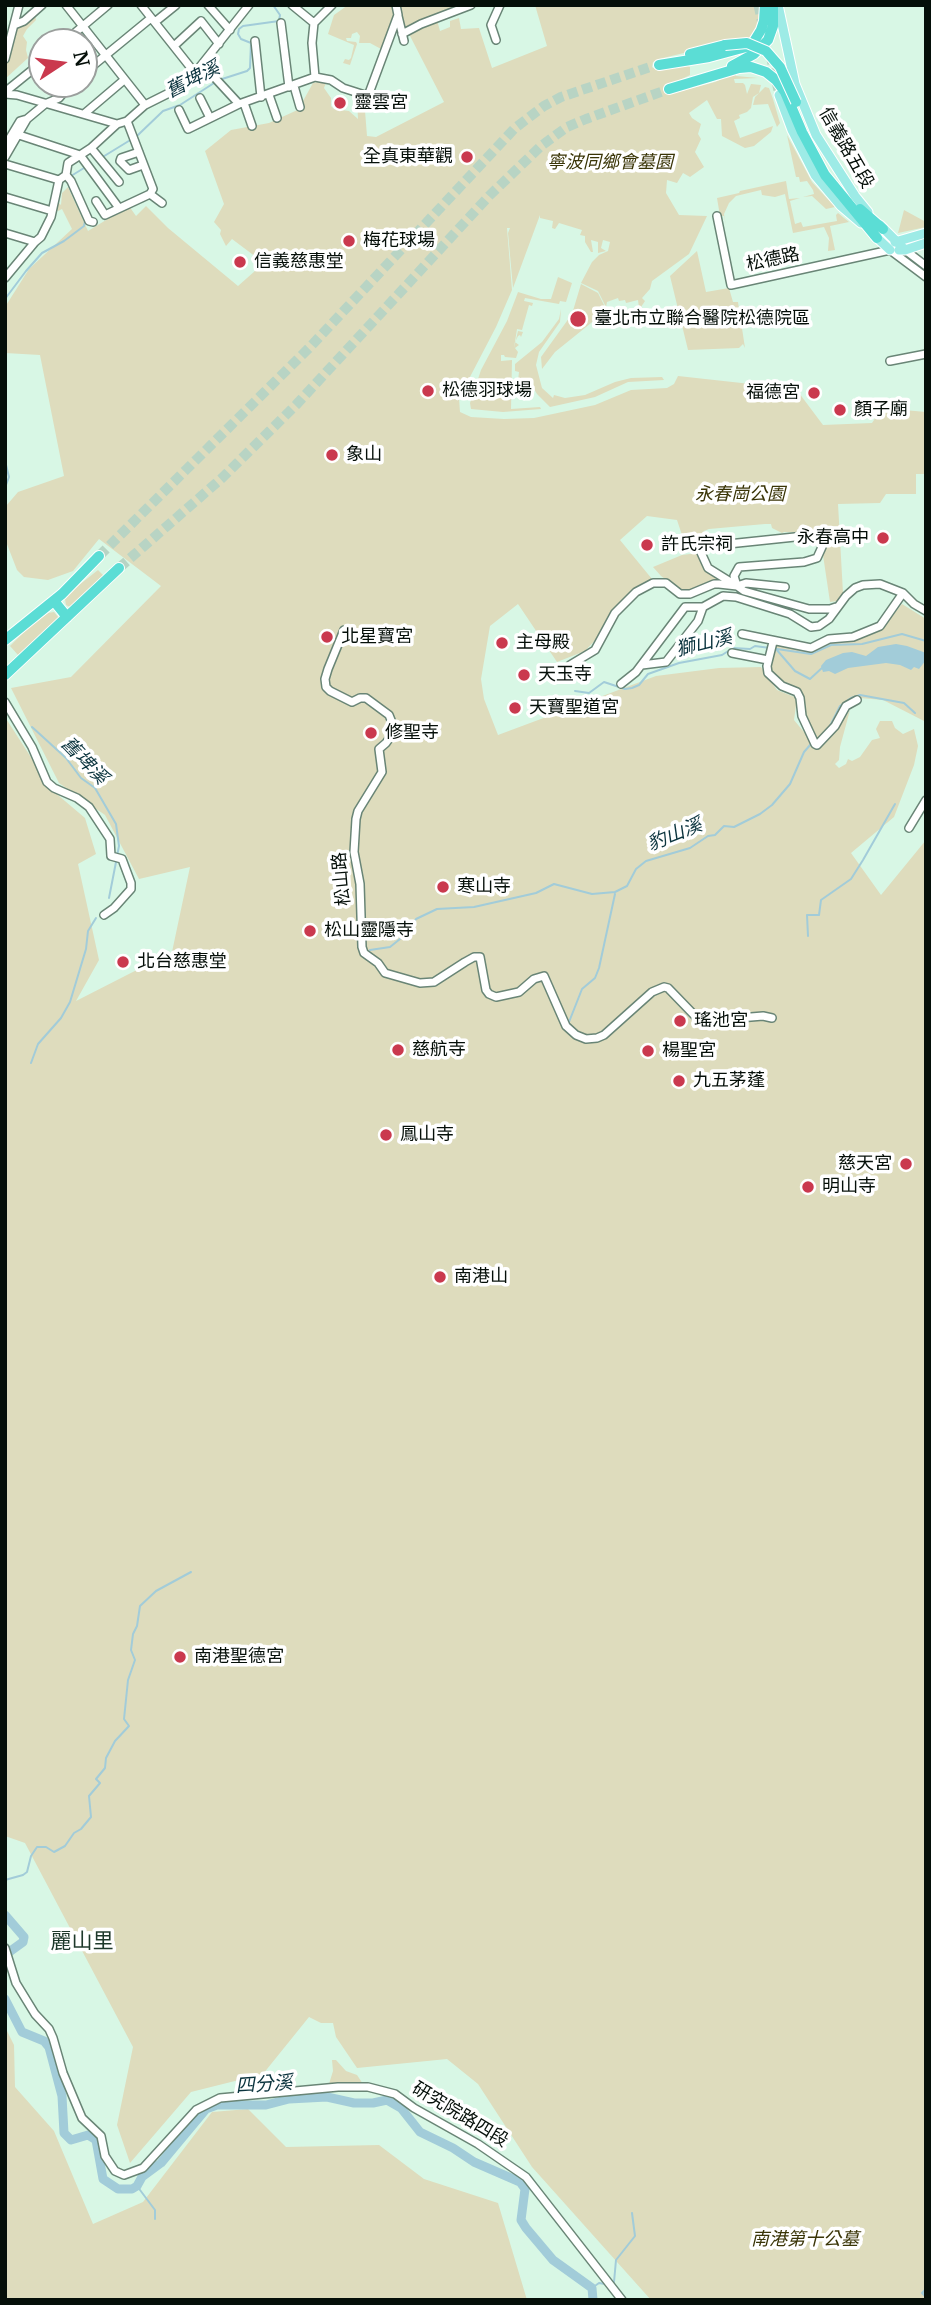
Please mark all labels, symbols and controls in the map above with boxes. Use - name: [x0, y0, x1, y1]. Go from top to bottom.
- north arrow: [28, 28, 98, 98]
- text: N: [68, 49, 95, 69]
- water label: 舊埤溪: [162, 57, 224, 103]
- place label: 靈雲宮: [354, 92, 408, 114]
- marker: 靈雲宮: [332, 95, 348, 111]
- street label: 信義路五段: [814, 104, 878, 192]
- place label: 全真東華觀: [363, 146, 453, 168]
- marker: 全真東華觀: [459, 149, 475, 165]
- park label: 寧波同鄉會墓園: [547, 152, 673, 174]
- place label: 梅花球場: [363, 230, 435, 252]
- marker: 梅花球場: [341, 233, 357, 249]
- street label: 松德路: [744, 244, 802, 276]
- place label: 信義慈惠堂: [254, 251, 344, 273]
- marker: 信義慈惠堂: [232, 254, 248, 270]
- place label: 臺北市立聯合醫院松德院區: [594, 308, 810, 330]
- marker: 臺北市立聯合醫院松德院區: [568, 309, 588, 329]
- place label: 松德羽球場: [442, 380, 532, 402]
- place label: 福德宮: [746, 382, 800, 404]
- marker: 松德羽球場: [420, 383, 436, 399]
- marker: 福德宮: [806, 385, 822, 401]
- place label: 顏子廟: [854, 399, 908, 421]
- marker: 顏子廟: [832, 402, 848, 418]
- place label: 象山: [346, 444, 382, 466]
- marker: 象山: [324, 447, 340, 463]
- park label: 永春崗公園: [695, 484, 785, 506]
- place label: 永春高中: [797, 527, 869, 549]
- marker: 永春高中: [875, 530, 891, 546]
- place label: 許氏宗祠: [661, 534, 733, 556]
- marker: 許氏宗祠: [639, 537, 655, 553]
- place label: 北星寶宮: [341, 626, 413, 648]
- water label: 獅山溪: [674, 626, 734, 662]
- marker: 北星寶宮: [319, 629, 335, 645]
- place label: 主母殿: [516, 632, 570, 654]
- marker: 主母殿: [494, 635, 510, 651]
- place label: 天玉寺: [538, 664, 592, 686]
- marker: 天玉寺: [516, 667, 532, 683]
- place label: 天寶聖道宮: [529, 697, 619, 719]
- marker: 天寶聖道宮: [507, 700, 523, 716]
- place label: 修聖寺: [385, 722, 439, 744]
- marker: 修聖寺: [363, 725, 379, 741]
- water label: 舊埤溪: [56, 733, 112, 789]
- water label: 豹山溪: [644, 814, 706, 856]
- street label: 松山路: [329, 851, 355, 907]
- place label: 寒山寺: [457, 876, 511, 898]
- marker: 寒山寺: [435, 879, 451, 895]
- place label: 松山靈隱寺: [324, 920, 414, 942]
- marker: 松山靈隱寺: [302, 923, 318, 939]
- place label: 北台慈惠堂: [137, 951, 227, 973]
- marker: 北台慈惠堂: [115, 954, 131, 970]
- place label: 瑤池宮: [694, 1010, 748, 1032]
- marker: 瑤池宮: [672, 1013, 688, 1029]
- place label: 慈航寺: [412, 1039, 466, 1061]
- place label: 楊聖宮: [662, 1040, 716, 1062]
- marker: 慈航寺: [390, 1042, 406, 1058]
- marker: 楊聖宮: [640, 1043, 656, 1059]
- place label: 九五茅蓬: [693, 1070, 765, 1092]
- marker: 九五茅蓬: [671, 1073, 687, 1089]
- place label: 鳳山寺: [400, 1124, 454, 1146]
- marker: 鳳山寺: [378, 1127, 394, 1143]
- place label: 慈天宮: [838, 1153, 892, 1175]
- marker: 慈天宮: [898, 1156, 914, 1172]
- place label: 明山寺: [822, 1176, 876, 1198]
- marker: 明山寺: [800, 1179, 816, 1195]
- place label: 南港山: [454, 1266, 508, 1288]
- marker: 南港山: [432, 1269, 448, 1285]
- place label: 南港聖德宮: [194, 1646, 284, 1668]
- marker: 南港聖德宮: [172, 1649, 188, 1665]
- district label: 麗山里: [51, 1929, 113, 1955]
- water label: 四分溪: [235, 2072, 293, 2098]
- street label: 研究院路四段: [408, 2078, 512, 2152]
- park label: 南港第十公墓: [751, 2229, 859, 2251]

